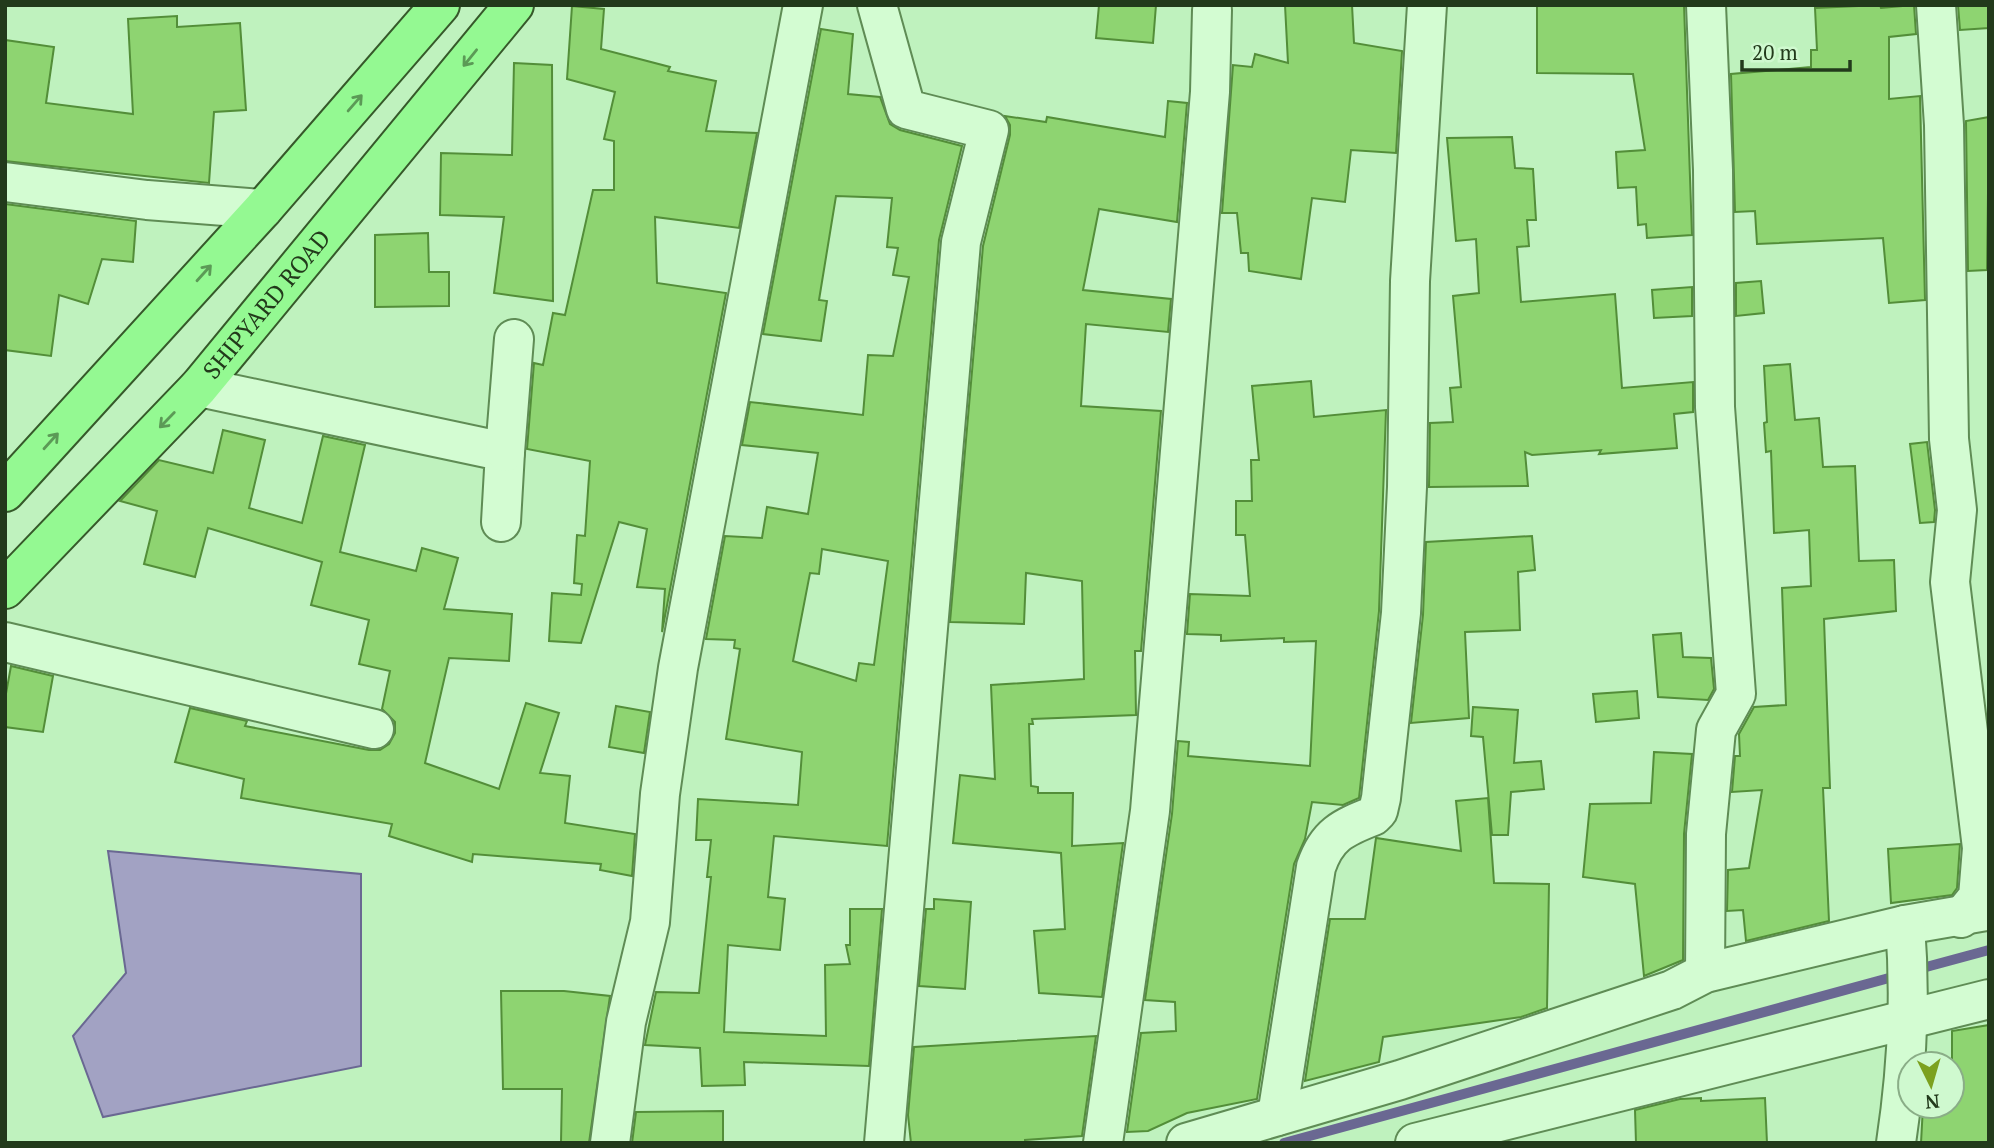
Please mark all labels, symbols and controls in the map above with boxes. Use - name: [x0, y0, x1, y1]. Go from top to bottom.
- scale bar: [1742, 28, 1850, 72]
- text: 20 m: [1752, 38, 1798, 66]
- one-way arrow: [462, 48, 478, 66]
- one-way arrow: [347, 94, 363, 112]
- street label: SHIPYARD ROAD: [195, 222, 337, 385]
- one-way arrow: [196, 264, 212, 282]
- one-way arrow: [159, 412, 176, 429]
- one-way arrow: [43, 433, 59, 451]
- north arrow: [1896, 1050, 1966, 1120]
- text: N: [1924, 1089, 1941, 1116]

